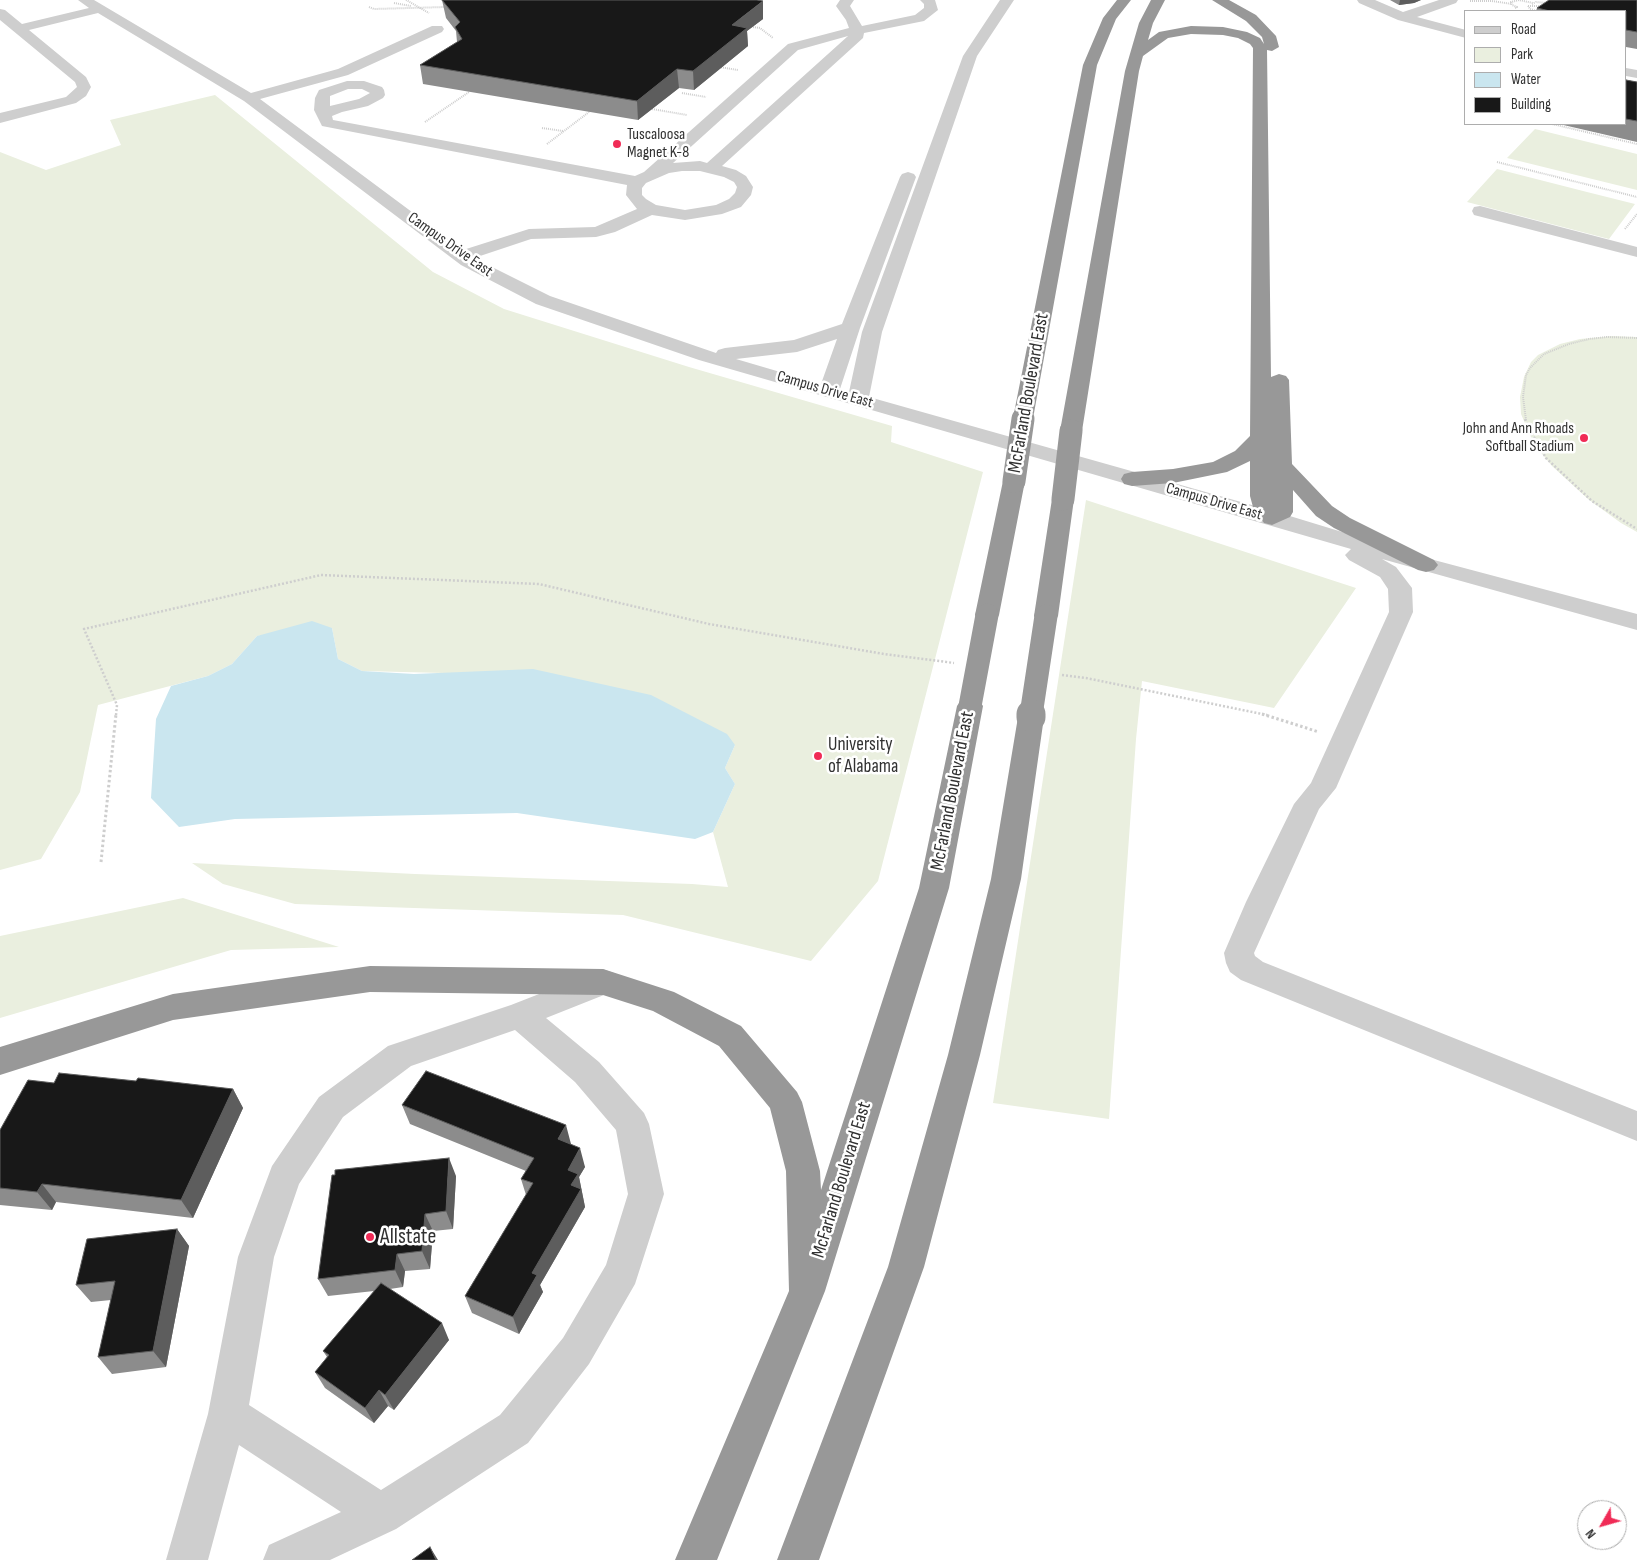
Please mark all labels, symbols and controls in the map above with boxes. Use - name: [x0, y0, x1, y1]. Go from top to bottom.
- legend: [1464, 10, 1627, 125]
- text: Road: [1511, 20, 1536, 39]
- text: Park: [1511, 45, 1533, 64]
- text: Water: [1511, 70, 1541, 89]
- text: Building: [1511, 95, 1551, 114]
- place label: Tuscaloosa Magnet K-8: [627, 125, 689, 163]
- marker: Tuscaloosa Magnet K-8: [611, 138, 623, 150]
- street label: Campus Drive East: [404, 209, 496, 281]
- street label: McFarland Boulevard East: [1004, 311, 1054, 475]
- street label: Campus Drive East: [775, 367, 875, 413]
- place label: John and Ann Rhoads Softball Stadium: [1463, 419, 1574, 457]
- marker: John and Ann Rhoads Softball Stadium: [1578, 432, 1590, 444]
- street label: Campus Drive East: [1164, 479, 1264, 525]
- street label: McFarland Boulevard East: [926, 709, 980, 873]
- place label: University of Alabama: [828, 734, 898, 778]
- marker: University of Alabama: [812, 750, 824, 762]
- street label: McFarland Boulevard East: [807, 1099, 877, 1261]
- place label: Allstate: [380, 1224, 436, 1250]
- marker: Allstate: [364, 1231, 376, 1243]
- north arrow: [1577, 1500, 1627, 1550]
- text: N: [1582, 1526, 1600, 1542]

